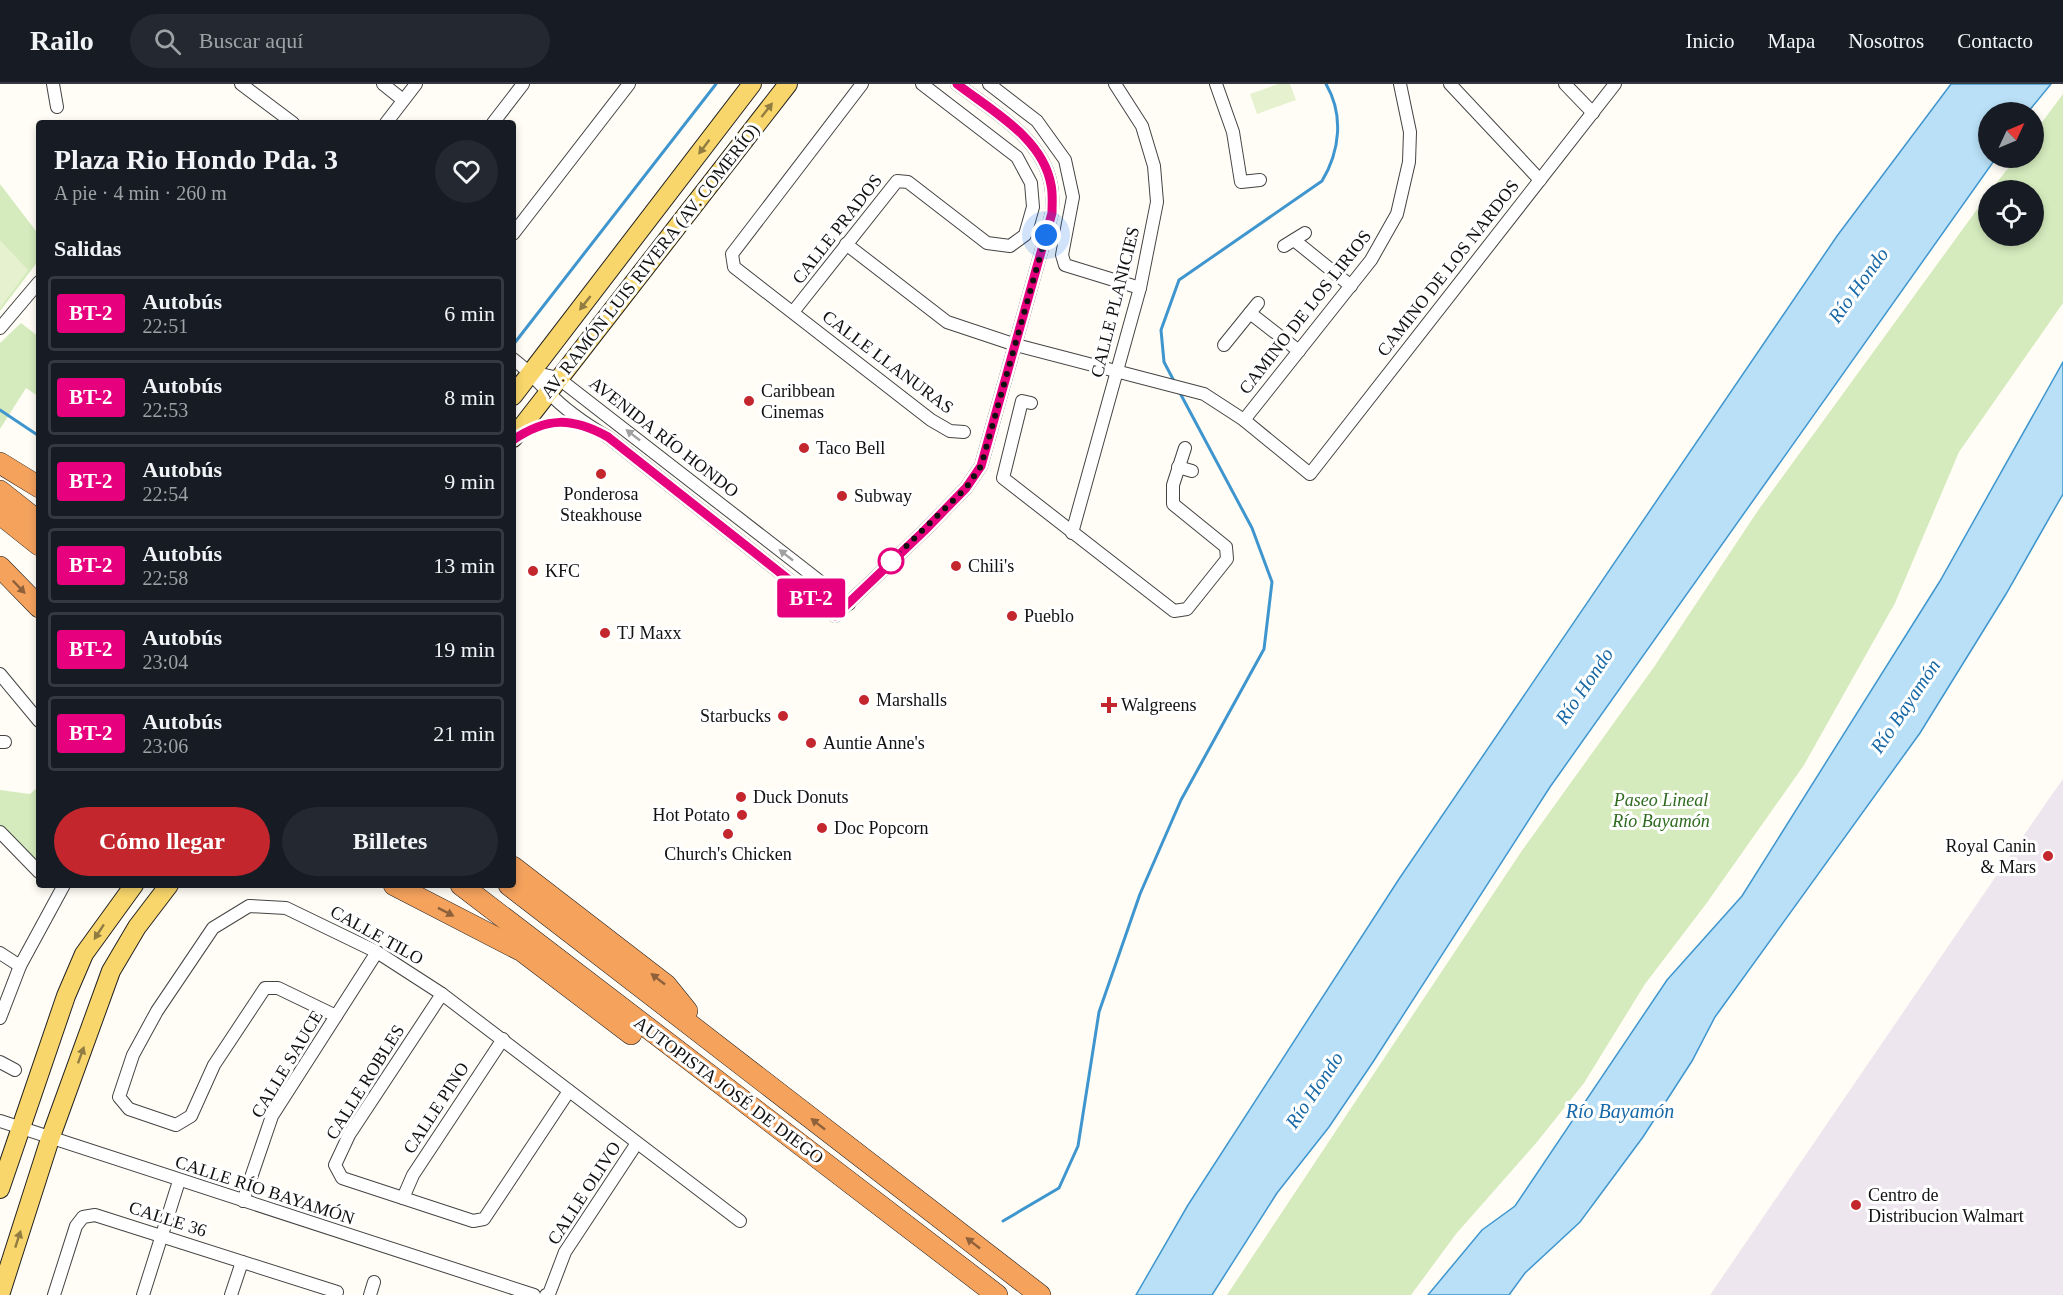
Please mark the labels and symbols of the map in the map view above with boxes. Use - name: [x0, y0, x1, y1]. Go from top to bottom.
- one-way arrow: [761, 102, 773, 117]
- north arrow: [1978, 102, 2044, 168]
- street label: AV. RAMÓN LUIS RIVERA (AV. COMERÍO): [536, 119, 764, 403]
- one-way arrow: [698, 140, 710, 155]
- street label: CALLE PRADOS: [788, 170, 886, 288]
- street label: CAMINO DE LOS NARDOS: [1373, 176, 1523, 360]
- your location: [1031, 220, 1061, 250]
- street label: CALLE PLANICIES: [1087, 225, 1143, 379]
- street label: CAMINO DE LOS LIRIOS: [1235, 226, 1375, 398]
- water label: Río Hondo: [1823, 243, 1893, 328]
- one-way arrow: [580, 295, 592, 310]
- street label: CALLE LLANURAS: [819, 306, 957, 418]
- street label: AVENIDA RÍO HONDO: [585, 372, 743, 501]
- place label: Caribbean Cinemas: [761, 381, 835, 422]
- marker: Caribbean Cinemas: [742, 394, 756, 408]
- one-way arrow: [625, 429, 640, 441]
- place label: Taco Bell: [816, 438, 885, 458]
- marker: Taco Bell: [797, 441, 811, 455]
- marker: Ponderosa Steakhouse: [594, 467, 608, 481]
- place label: Ponderosa Steakhouse: [560, 484, 642, 525]
- place label: Subway: [854, 486, 912, 506]
- marker: Subway: [835, 489, 849, 503]
- unlabelled marker: [878, 548, 904, 574]
- one-way arrow: [779, 549, 794, 561]
- place label: Chili's: [968, 556, 1014, 576]
- marker: Chili's: [949, 559, 963, 573]
- place label: KFC: [545, 561, 580, 581]
- marker: KFC: [526, 564, 540, 578]
- line badge: BT-2: [769, 578, 853, 618]
- one-way arrow: [12, 580, 26, 594]
- place label: Pueblo: [1024, 606, 1074, 626]
- marker: Pueblo: [1005, 609, 1019, 623]
- place label: TJ Maxx: [617, 623, 682, 643]
- marker: TJ Maxx: [598, 626, 612, 640]
- water label: Río Hondo: [1550, 644, 1618, 729]
- water label: Río Bayamón: [1865, 655, 1945, 758]
- place label: Marshalls: [876, 690, 947, 710]
- marker: Marshalls: [857, 693, 871, 707]
- place label: Walgreens: [1121, 695, 1197, 715]
- marker: Walgreens: [1102, 698, 1116, 712]
- place label: Starbucks: [700, 706, 771, 726]
- marker: Starbucks: [776, 709, 790, 723]
- place label: Auntie Anne's: [823, 733, 925, 753]
- marker: Auntie Anne's: [804, 736, 818, 750]
- place label: Duck Donuts: [753, 787, 849, 807]
- marker: Duck Donuts: [734, 790, 748, 804]
- park label: Paseo Lineal Río Bayamón: [1611, 790, 1710, 831]
- place label: Hot Potato: [652, 805, 730, 825]
- marker: Hot Potato: [735, 808, 749, 822]
- place label: Doc Popcorn: [834, 818, 928, 838]
- marker: Doc Popcorn: [815, 821, 829, 835]
- marker: Church's Chicken: [721, 827, 735, 841]
- place label: Royal Canin & Mars: [1946, 836, 2036, 877]
- place label: Church's Chicken: [664, 844, 792, 864]
- marker: Royal Canin & Mars: [2041, 849, 2055, 863]
- street label: CALLE TILO: [327, 901, 427, 969]
- one-way arrow: [437, 906, 455, 916]
- one-way arrow: [94, 924, 105, 940]
- one-way arrow: [650, 974, 665, 986]
- street label: CALLE SAUCE: [247, 1007, 327, 1121]
- street label: AUTOPISTA JOSÉ DE DIEGO: [630, 1011, 828, 1168]
- street label: CALLE ROBLES: [322, 1021, 408, 1143]
- one-way arrow: [76, 1046, 86, 1064]
- water label: Río Hondo: [1280, 1048, 1348, 1133]
- street label: CALLE PINO: [399, 1059, 473, 1157]
- water label: Río Bayamón: [1565, 1100, 1674, 1123]
- one-way arrow: [811, 1118, 826, 1130]
- street label: CALLE OLIVO: [543, 1138, 625, 1248]
- street label: CALLE RÍO BAYAMÓN: [173, 1151, 357, 1228]
- place label: Centro de Distribucion Walmart: [1868, 1185, 2024, 1226]
- street label: CALLE 36: [127, 1197, 209, 1241]
- marker: Centro de Distribucion Walmart: [1849, 1198, 1863, 1212]
- one-way arrow: [14, 1230, 23, 1248]
- one-way arrow: [965, 1238, 980, 1250]

